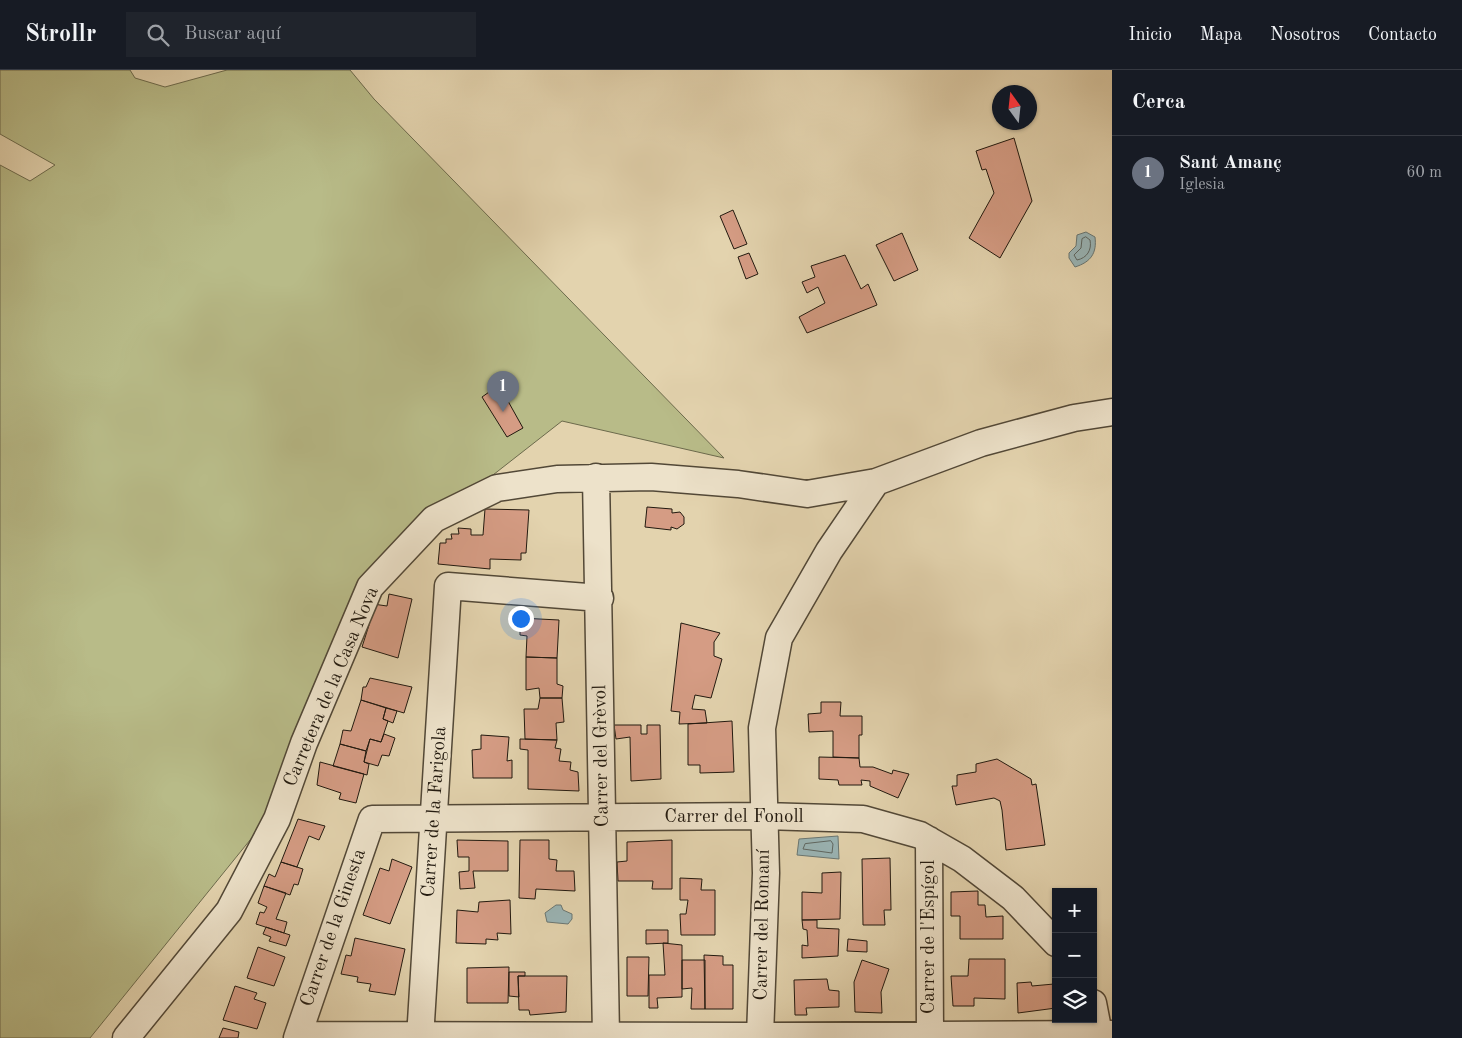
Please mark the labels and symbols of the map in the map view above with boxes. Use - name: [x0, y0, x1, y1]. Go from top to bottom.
- north arrow: [992, 85, 1037, 130]
- pin: 1: [487, 371, 519, 412]
- street label: Carretera de la Casa Nova: [281, 584, 383, 790]
- your location: [508, 606, 534, 632]
- street label: Carrer del Grèvol: [591, 685, 613, 827]
- street label: Carrer de la Farigola: [420, 725, 451, 898]
- street label: Carrer del Fonoll: [664, 808, 804, 827]
- street label: Carrer de la Ginesta: [298, 846, 370, 1009]
- street label: Carrer del Romaní: [752, 848, 774, 1001]
- street label: Carrer de l'Espígol: [920, 860, 939, 1014]

